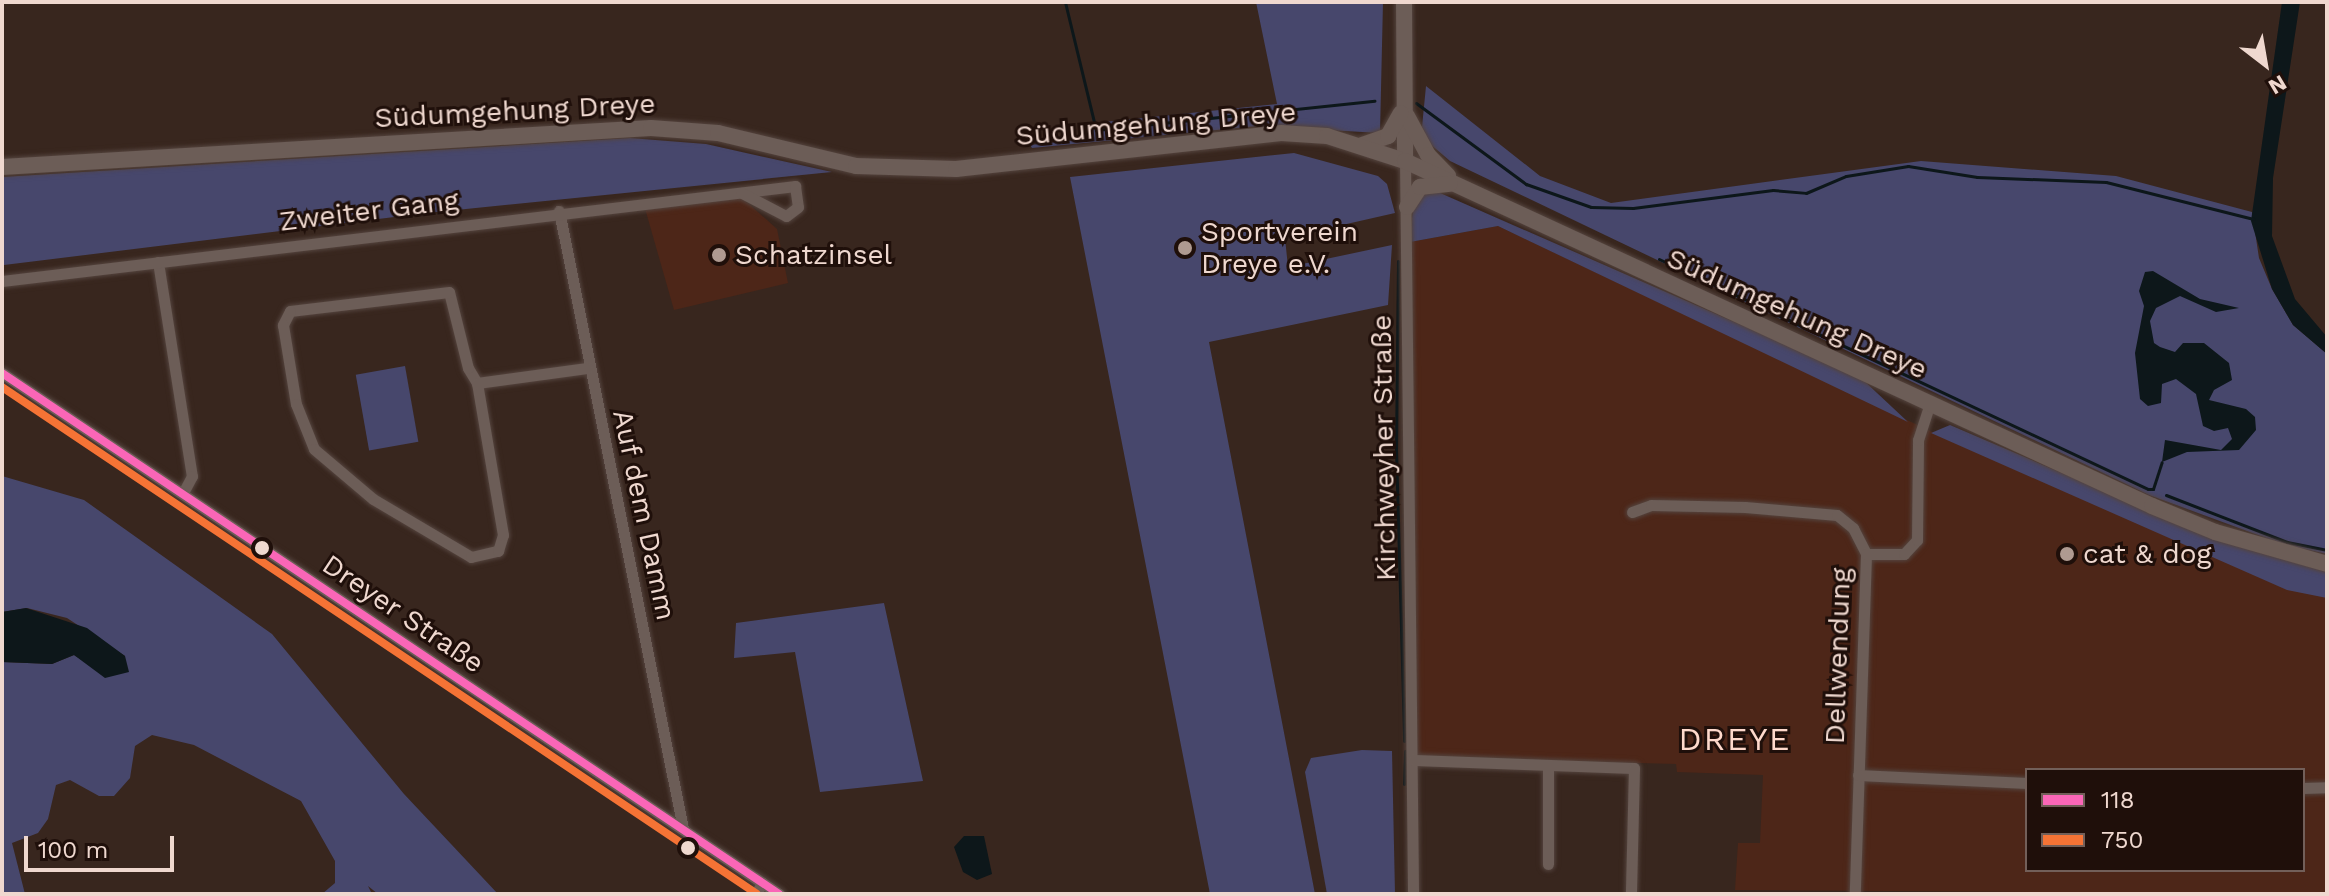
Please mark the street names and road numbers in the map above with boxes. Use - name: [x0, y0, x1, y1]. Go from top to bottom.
- street label: Südumgehung Dreye: [374, 87, 656, 135]
- street label: Südumgehung Dreye: [1014, 95, 1298, 153]
- street label: Zweiter Gang: [277, 183, 461, 239]
- street label: Südumgehung Dreye: [1662, 241, 1932, 387]
- street label: Kirchweyher Straße: [1365, 314, 1403, 582]
- street label: Auf dem Damm: [605, 406, 683, 624]
- street label: Dreyer Straße: [316, 547, 490, 681]
- street label: Dellwendung: [1818, 567, 1858, 745]

